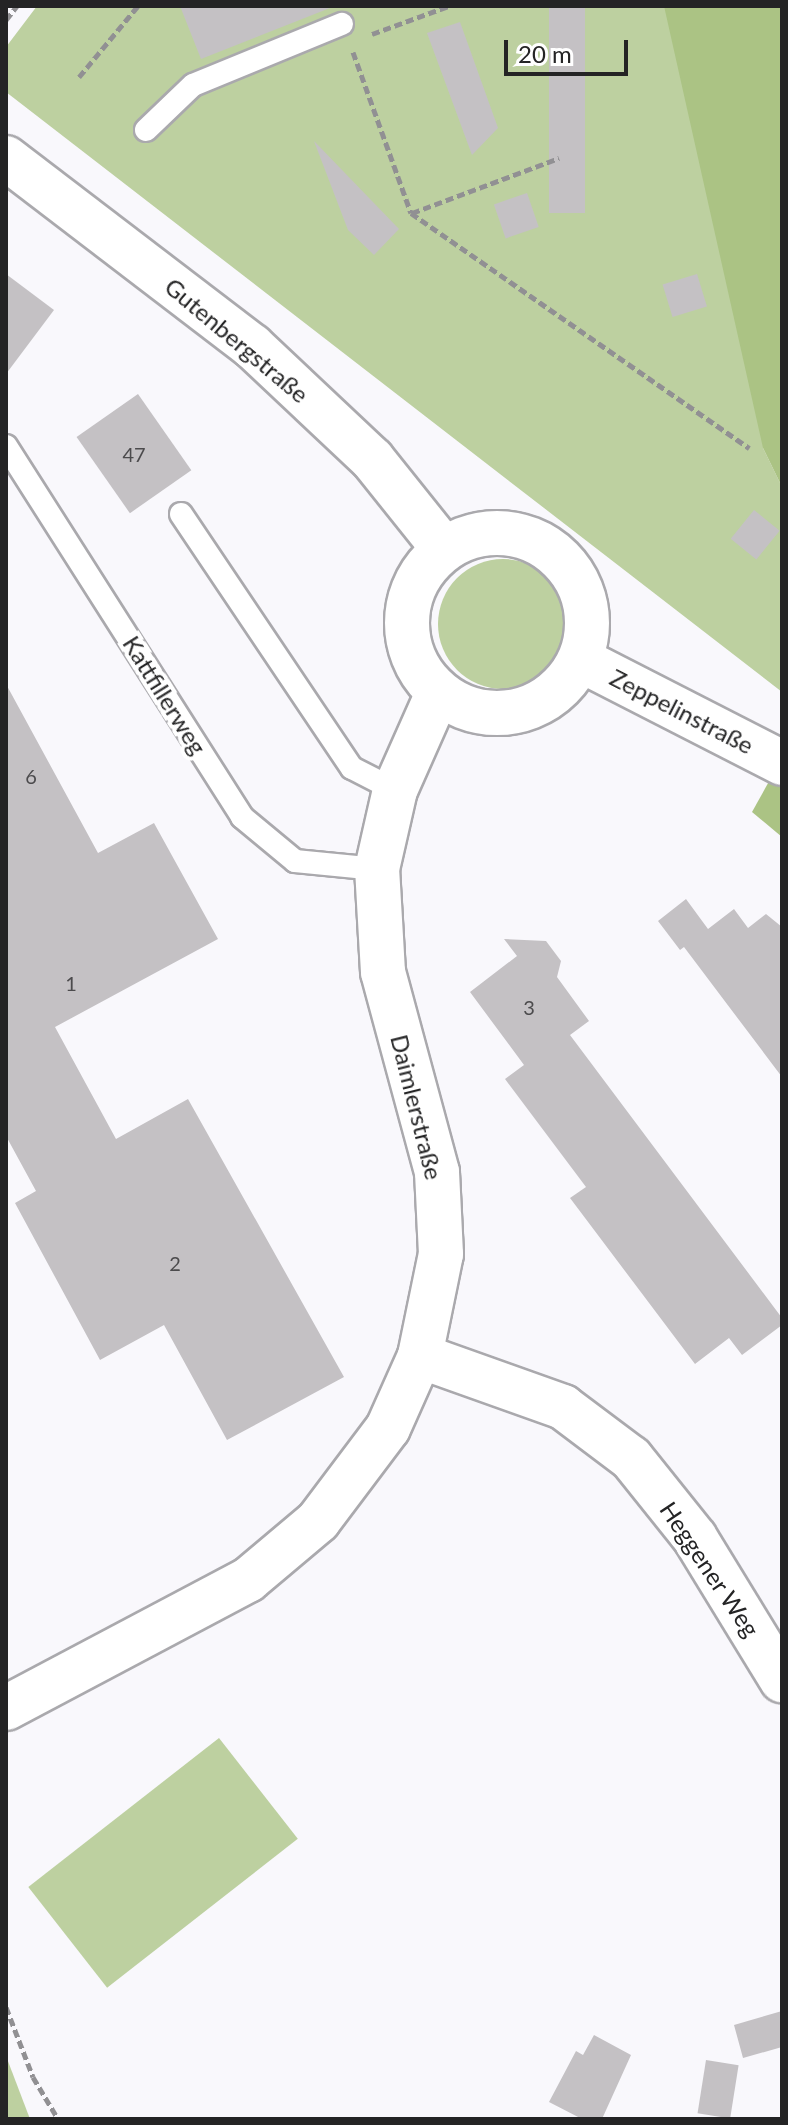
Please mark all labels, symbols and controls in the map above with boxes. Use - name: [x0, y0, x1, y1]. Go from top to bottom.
- scale bar: [508, 24, 632, 74]
- text: 20 m: [518, 39, 572, 68]
- street label: Gutenbergstraße: [159, 272, 315, 408]
- house number: 47: [122, 442, 146, 466]
- street label: Kattfillerweg: [117, 630, 213, 760]
- street label: Zeppelinstraße: [606, 663, 758, 759]
- house number: 6: [25, 764, 37, 788]
- house number: 1: [65, 971, 77, 995]
- house number: 3: [523, 995, 535, 1019]
- street label: Daimlerstraße: [385, 1032, 449, 1182]
- house number: 2: [169, 1251, 181, 1275]
- street label: Heggener Weg: [654, 1496, 766, 1642]

